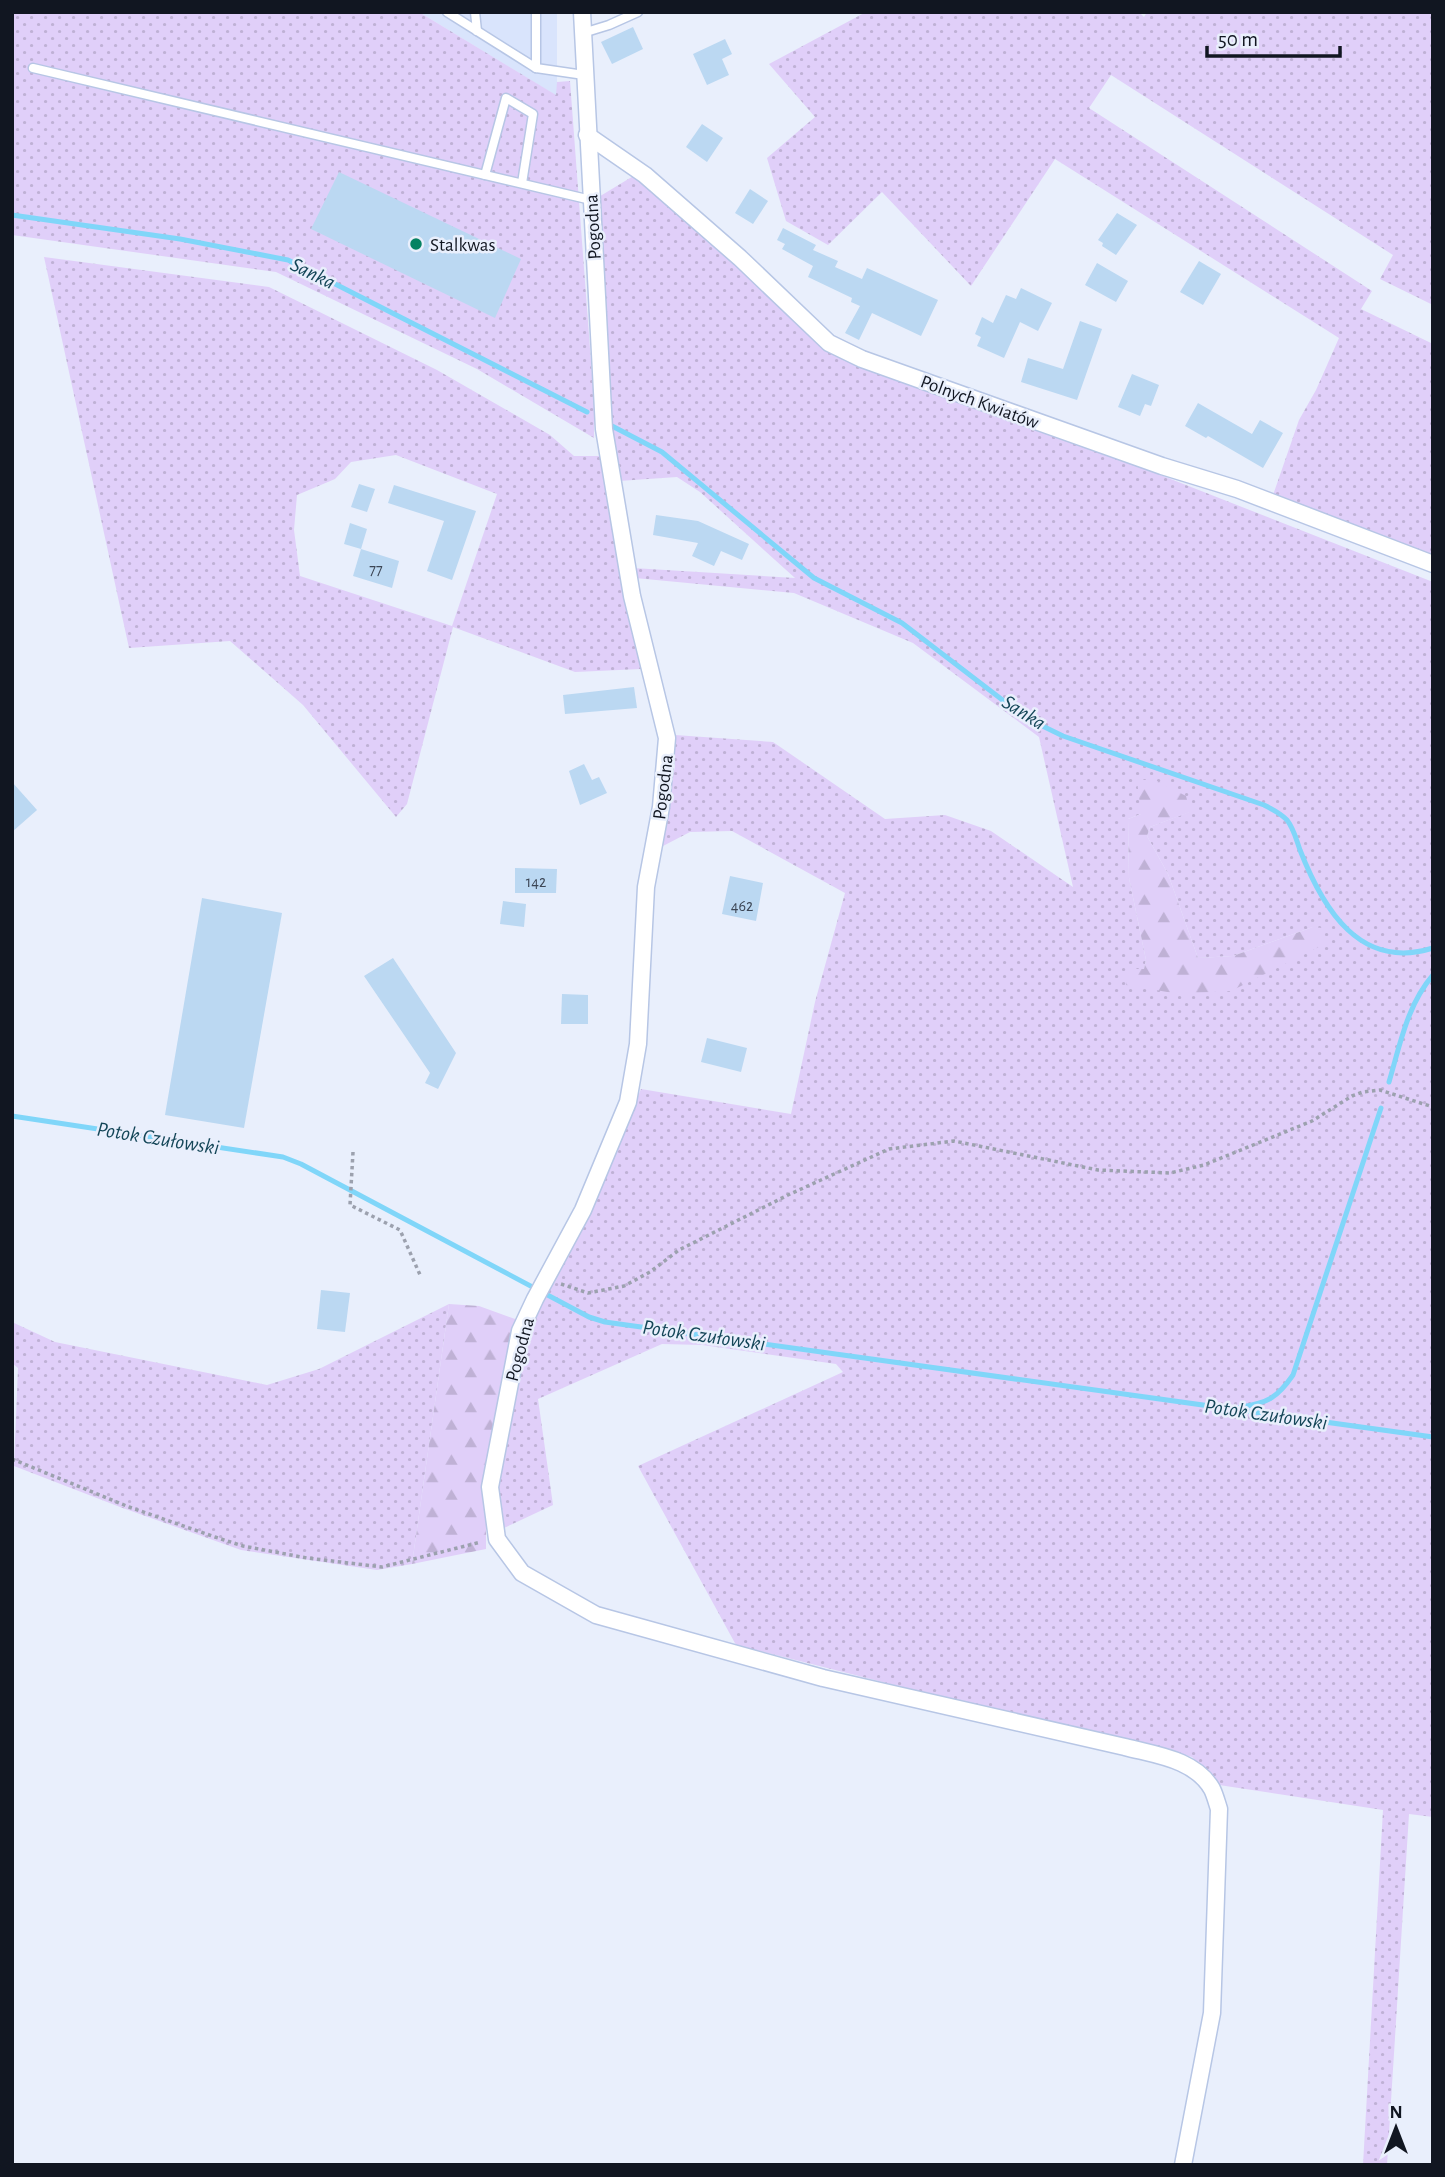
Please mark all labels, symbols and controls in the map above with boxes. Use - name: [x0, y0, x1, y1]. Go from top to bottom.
- scale bar: [1207, 14, 1340, 58]
- text: 50 m: [1218, 29, 1258, 50]
- street label: Pogodna: [582, 194, 605, 260]
- marker: Stalkwas: [408, 236, 424, 252]
- place label: Stalkwas: [430, 236, 495, 255]
- water label: Sanka: [287, 254, 338, 293]
- street label: Polnych Kwiatów: [918, 372, 1041, 433]
- house number: 77: [369, 562, 383, 578]
- water label: Sanka: [998, 691, 1049, 734]
- street label: Pogodna: [650, 753, 677, 821]
- house number: 142: [526, 874, 546, 890]
- house number: 462: [731, 898, 753, 914]
- water label: Potok Czułowski: [95, 1118, 221, 1159]
- street label: Pogodna: [503, 1315, 538, 1383]
- water label: Potok Czułowski: [641, 1316, 767, 1355]
- water label: Potok Czułowski: [1203, 1395, 1329, 1434]
- north arrow: [1361, 2093, 1431, 2163]
- text: N: [1389, 2103, 1403, 2122]

